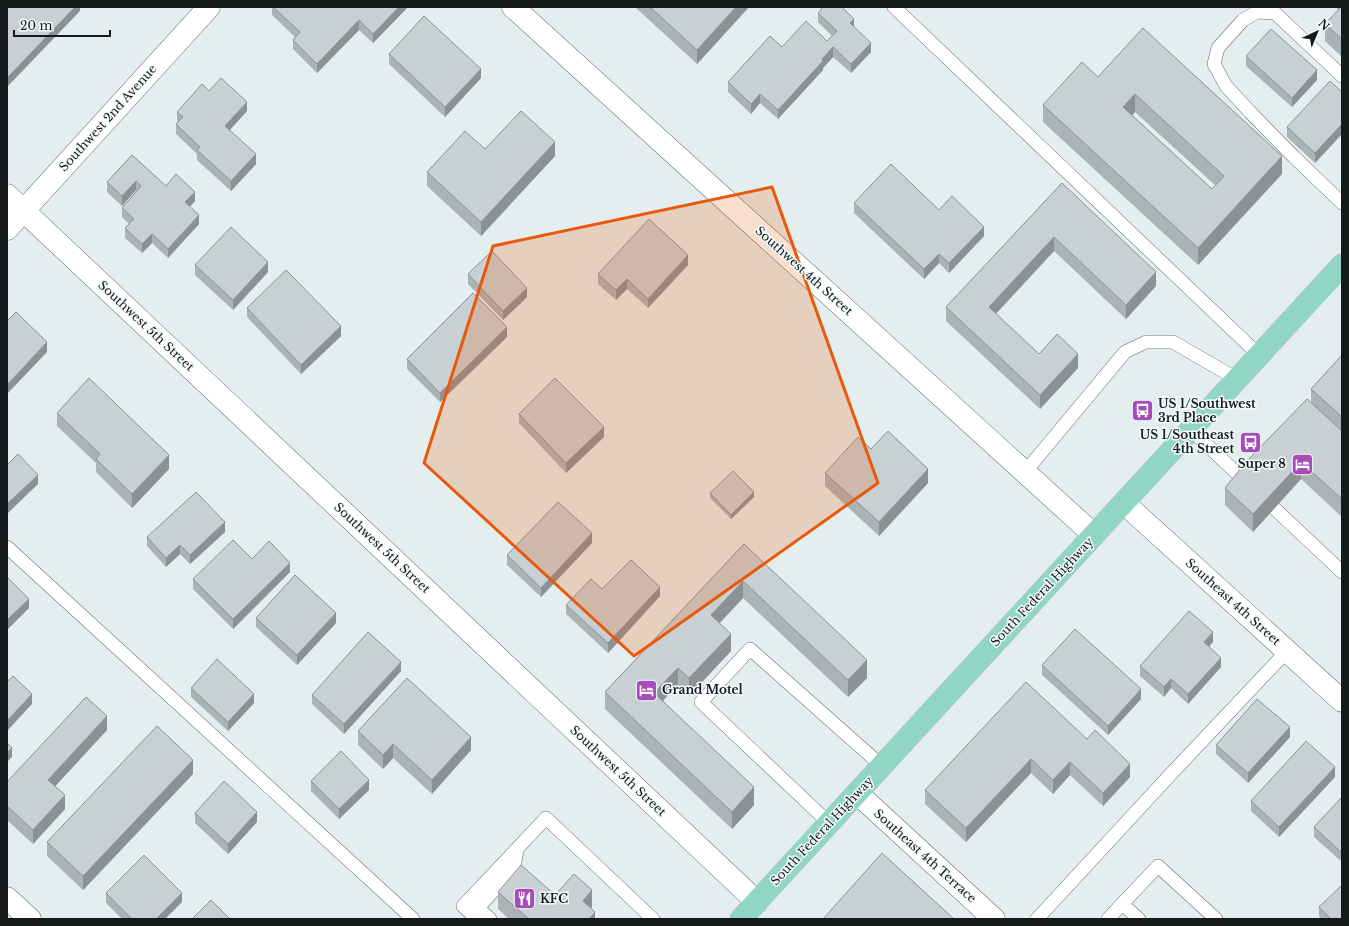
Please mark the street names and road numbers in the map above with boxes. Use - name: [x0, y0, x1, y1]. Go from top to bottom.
- street label: Southwest 2nd Avenue: [56, 61, 160, 174]
- street label: Southwest 4th Street: [753, 223, 856, 319]
- street label: Southwest 5th Street: [95, 277, 198, 374]
- street label: Southwest 5th Street: [331, 499, 434, 596]
- street label: South Federal Highway: [987, 534, 1096, 649]
- street label: Southeast 4th Street: [1183, 555, 1284, 649]
- street label: Southwest 5th Street: [567, 722, 670, 819]
- street label: South Federal Highway: [767, 773, 876, 888]
- street label: Southeast 4th Terrace: [871, 806, 980, 906]

